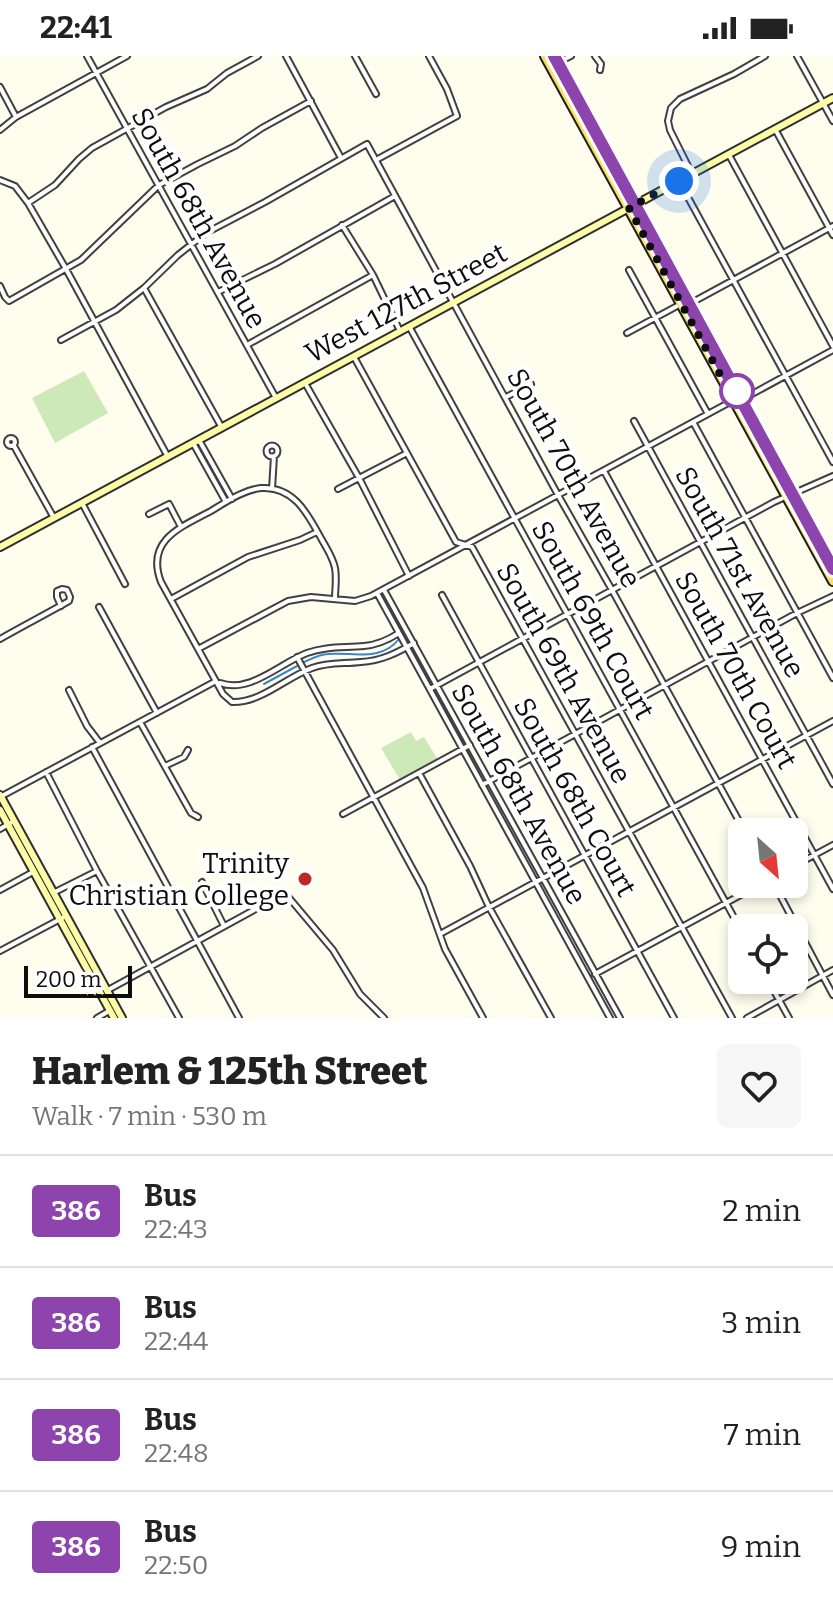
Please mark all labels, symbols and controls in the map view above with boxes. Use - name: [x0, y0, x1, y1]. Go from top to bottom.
- text: 22:41: [40, 10, 112, 46]
- street label: South 68th Avenue: [125, 102, 273, 334]
- your location: [659, 161, 699, 201]
- street label: West 127th Street: [300, 236, 512, 370]
- street label: South 70th Avenue: [500, 363, 648, 593]
- unlabelled marker: [720, 374, 754, 408]
- street label: South 71st Avenue: [668, 461, 812, 683]
- street label: South 69th Court: [525, 515, 661, 725]
- street label: South 69th Avenue: [490, 557, 638, 789]
- street label: South 70th Court: [668, 566, 804, 774]
- street label: South 68th Avenue: [445, 678, 593, 910]
- street label: South 68th Court: [507, 692, 643, 902]
- north arrow: [728, 818, 808, 898]
- map controls: [728, 818, 808, 994]
- place label: Trinity Christian College: [68, 847, 289, 912]
- marker: Trinity Christian College: [296, 870, 314, 888]
- button: locate: [728, 914, 808, 994]
- scale bar: [24, 962, 132, 998]
- text: 200 m: [36, 966, 102, 993]
- button: heart: [717, 1044, 801, 1128]
- text: Harlem & 125th Street: [32, 1048, 428, 1094]
- text: Walk · 7 min · 530 m: [32, 1101, 267, 1132]
- text: Bus: [144, 1178, 197, 1214]
- text: 2 min: [722, 1193, 801, 1229]
- text: 386: [51, 1194, 101, 1227]
- text: 22:43: [144, 1214, 208, 1245]
- text: Bus: [144, 1290, 197, 1326]
- text: 3 min: [721, 1305, 801, 1341]
- text: 386: [51, 1306, 101, 1339]
- text: 22:44: [144, 1326, 208, 1357]
- text: Bus: [144, 1402, 197, 1438]
- text: 7 min: [723, 1417, 801, 1453]
- text: 386: [51, 1418, 101, 1451]
- text: 22:48: [144, 1438, 209, 1469]
- text: Bus: [144, 1514, 197, 1550]
- text: 9 min: [721, 1529, 801, 1565]
- text: 386: [51, 1530, 101, 1563]
- text: 22:50: [144, 1550, 208, 1581]

